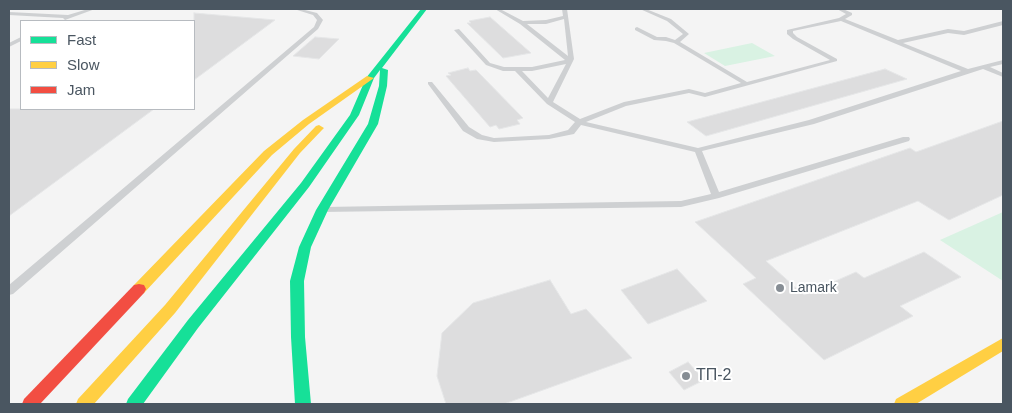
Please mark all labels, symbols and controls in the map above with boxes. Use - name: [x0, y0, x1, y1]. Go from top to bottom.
- legend: [20, 20, 195, 110]
- text: Fast: [67, 31, 96, 48]
- text: Slow: [67, 56, 100, 73]
- text: Jam: [67, 81, 95, 98]
- place label: Lamark: [790, 280, 837, 296]
- marker: Lamark: [774, 282, 786, 294]
- place label: ТП-2: [696, 366, 731, 386]
- marker: ТП-2: [680, 370, 692, 382]

